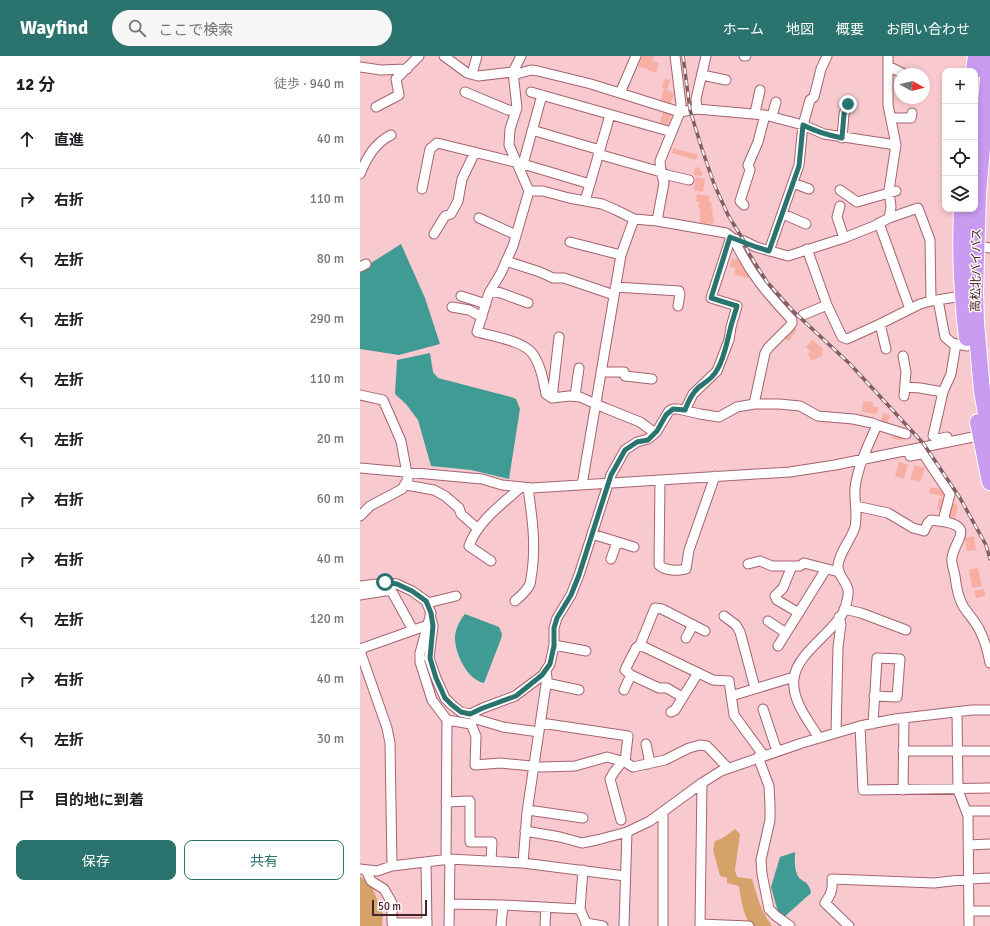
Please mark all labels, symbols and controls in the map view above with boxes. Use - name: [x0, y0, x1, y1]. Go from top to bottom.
- search box: [112, 10, 392, 46]
- text: Wayfind: [20, 16, 88, 40]
- icon: search: [126, 17, 148, 39]
- text: ここで検索: [158, 21, 233, 39]
- text: ホーム: [722, 21, 764, 38]
- text: 地図: [786, 21, 814, 38]
- text: 概要: [836, 21, 864, 38]
- text: お問い合わせ: [886, 21, 970, 38]
- north arrow: [894, 68, 930, 104]
- map controls: [942, 68, 978, 212]
- button: +: [942, 68, 978, 104]
- text: 12 分: [16, 74, 55, 95]
- text: 徒歩 · 940 m: [274, 76, 344, 92]
- route end: [839, 95, 857, 113]
- button: −: [942, 104, 978, 140]
- icon: ahead: [16, 128, 38, 150]
- text: 直進: [54, 131, 84, 149]
- text: 40 m: [317, 131, 344, 147]
- button: locate: [942, 140, 978, 176]
- button: layers: [942, 176, 978, 212]
- icon: right: [16, 188, 38, 210]
- text: 右折: [54, 191, 84, 209]
- text: 110 m: [310, 191, 344, 207]
- street label: 高松北バイパス: [968, 228, 985, 312]
- icon: left: [16, 248, 38, 270]
- text: 左折: [54, 251, 84, 269]
- text: 80 m: [317, 251, 344, 267]
- icon: left: [16, 308, 38, 330]
- text: 左折: [54, 311, 84, 329]
- text: 290 m: [310, 311, 344, 327]
- icon: left: [16, 368, 38, 390]
- text: 左折: [54, 371, 84, 389]
- text: 110 m: [310, 371, 344, 387]
- icon: left: [16, 428, 38, 450]
- text: 左折: [54, 431, 84, 449]
- text: 20 m: [317, 431, 344, 447]
- icon: right: [16, 488, 38, 510]
- text: 右折: [54, 491, 84, 509]
- text: 60 m: [317, 491, 344, 507]
- icon: right: [16, 548, 38, 570]
- text: 右折: [54, 551, 84, 569]
- text: 40 m: [317, 551, 344, 567]
- route start: [376, 573, 394, 591]
- icon: left: [16, 608, 38, 630]
- text: 左折: [54, 611, 84, 629]
- text: 120 m: [310, 611, 344, 627]
- icon: right: [16, 668, 38, 690]
- text: 右折: [54, 671, 84, 689]
- text: 40 m: [317, 671, 344, 687]
- icon: left: [16, 728, 38, 750]
- text: 左折: [54, 731, 84, 749]
- text: 30 m: [317, 731, 344, 747]
- icon: arrive: [16, 788, 38, 810]
- text: 目的地に到着: [54, 791, 144, 809]
- button: 保存: [16, 840, 176, 880]
- button: 共有: [184, 840, 344, 880]
- scale bar: [372, 898, 427, 917]
- text: 50 m: [378, 900, 401, 913]

